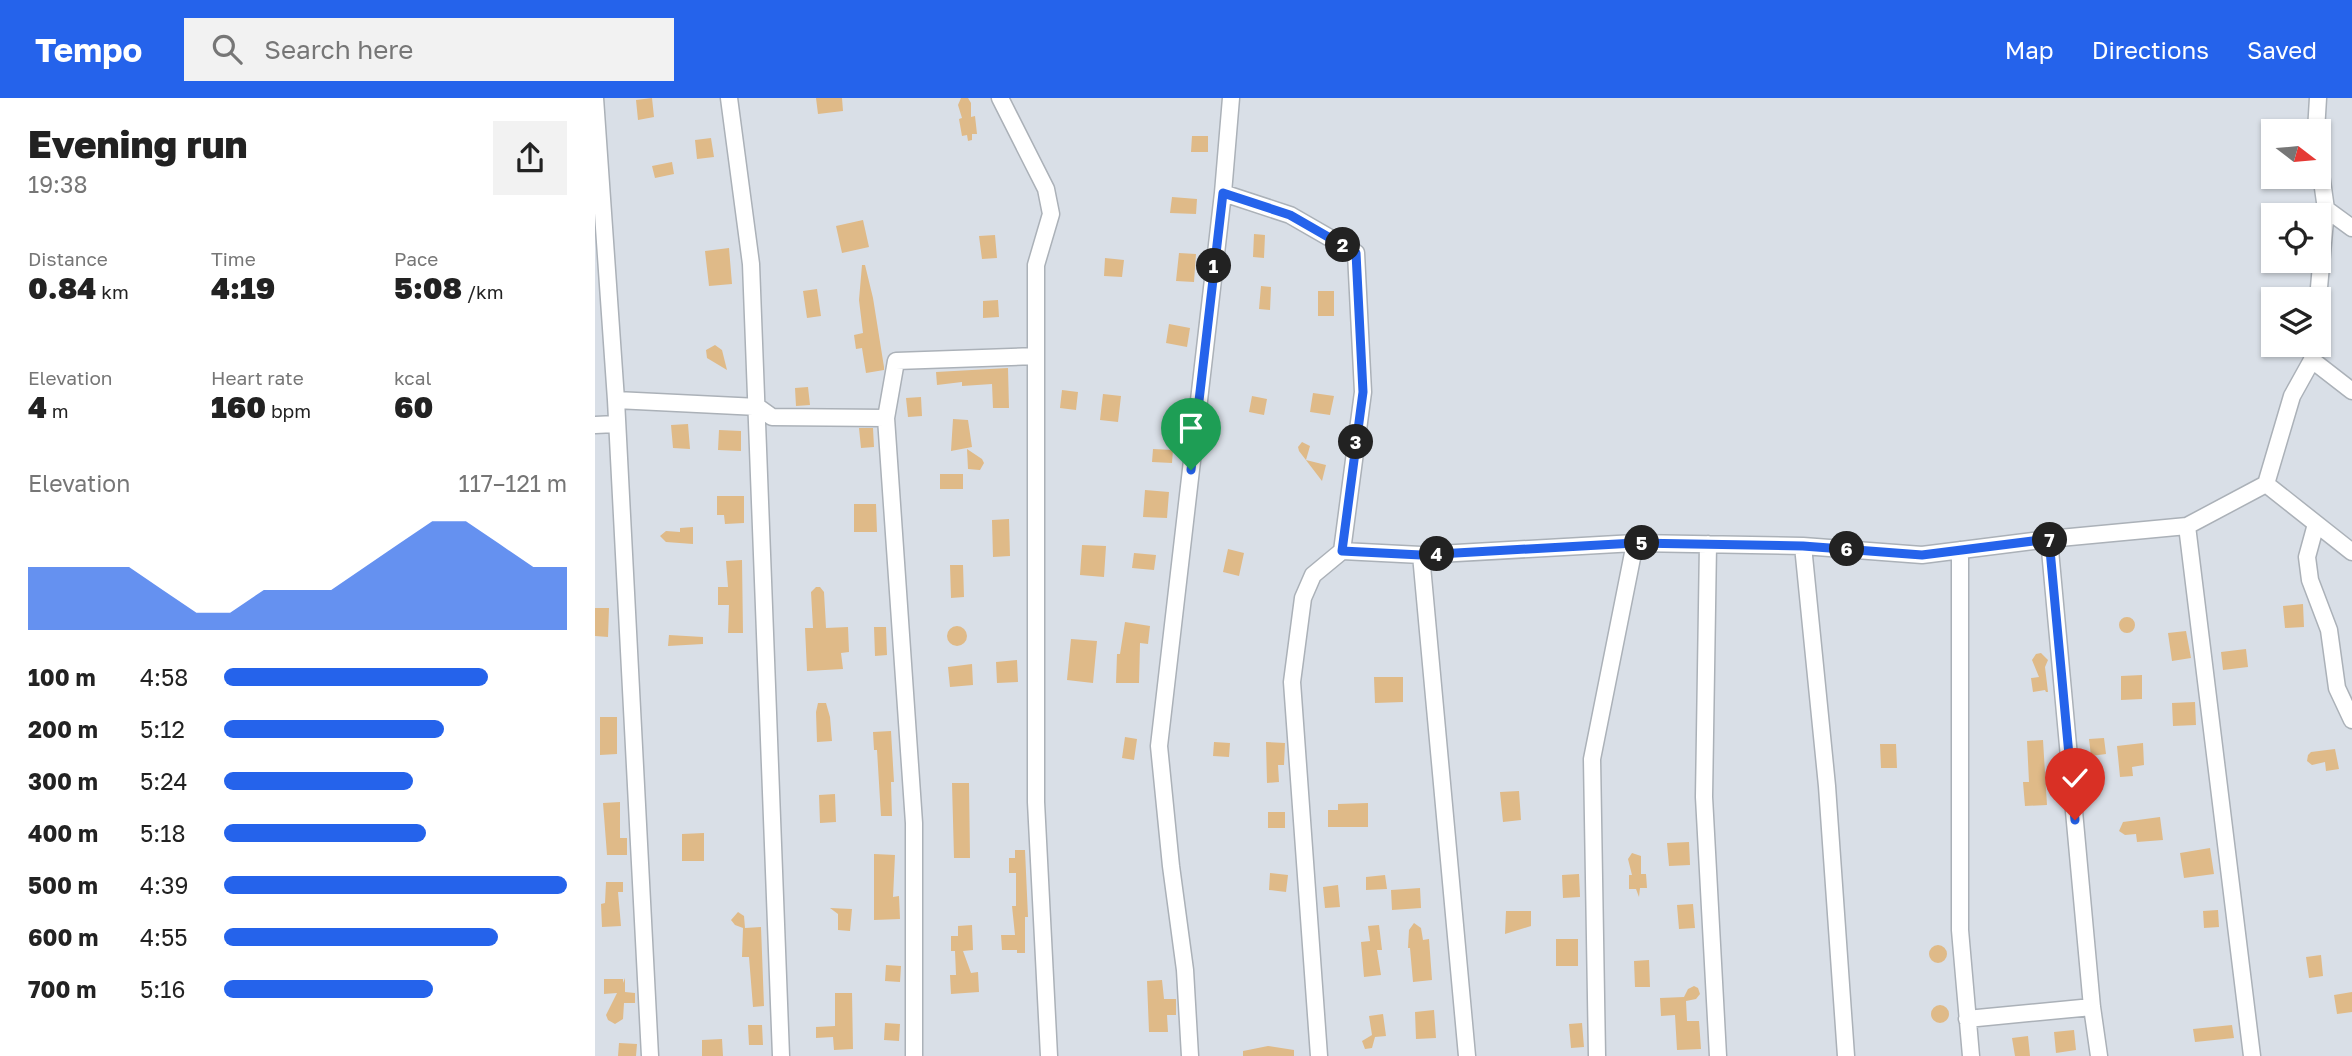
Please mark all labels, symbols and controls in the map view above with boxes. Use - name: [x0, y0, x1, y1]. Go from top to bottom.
- search box: [184, 18, 674, 81]
- text: Tempo: [35, 30, 142, 69]
- icon: search: [208, 30, 246, 68]
- text: Search here: [264, 34, 413, 65]
- text: Map: [2005, 35, 2054, 64]
- text: Directions: [2092, 35, 2209, 64]
- text: Saved: [2247, 35, 2317, 64]
- north arrow: [2261, 119, 2331, 189]
- map controls: [2261, 119, 2331, 357]
- text: Evening run: [28, 121, 247, 166]
- button: share: [493, 121, 567, 195]
- text: 19:38: [28, 170, 87, 198]
- button: locate: [2261, 203, 2331, 273]
- pin: 2: [1325, 228, 1361, 262]
- text: 2: [1337, 233, 1348, 256]
- text: Distance: [28, 247, 108, 270]
- text: Time: [211, 247, 256, 270]
- text: Pace: [394, 247, 438, 270]
- pin: 1: [1197, 248, 1231, 284]
- text: 1: [1209, 254, 1218, 277]
- text: 0.84: [28, 270, 96, 306]
- text: 4:19: [211, 270, 275, 306]
- text: 5:08: [394, 270, 462, 306]
- text: km: [96, 280, 129, 303]
- text: /km: [462, 280, 504, 303]
- button: layers: [2261, 287, 2331, 357]
- text: Elevation: [28, 366, 113, 389]
- text: Heart rate: [211, 366, 304, 389]
- text: kcal: [394, 366, 432, 389]
- text: 4: [28, 389, 47, 425]
- text: 160: [211, 389, 266, 425]
- text: 60: [394, 389, 433, 425]
- pin: [1161, 398, 1221, 470]
- text: m: [47, 399, 69, 422]
- text: bpm: [266, 399, 311, 422]
- icon: arrive: [1172, 409, 1210, 447]
- pin: 3: [1339, 424, 1373, 460]
- text: 3: [1350, 430, 1361, 453]
- text: Elevation: [28, 469, 130, 497]
- text: 117–121 m: [459, 469, 567, 497]
- pin: 7: [2033, 522, 2067, 558]
- pin: 5: [1625, 526, 1659, 560]
- text: 7: [2044, 528, 2055, 551]
- text: 5: [1636, 531, 1647, 554]
- pin: 6: [1829, 532, 1865, 566]
- pin: 4: [1419, 536, 1455, 572]
- text: 6: [1840, 537, 1853, 560]
- text: 4: [1431, 542, 1442, 565]
- text: 100 m: [28, 663, 96, 691]
- text: 4:58: [140, 663, 188, 691]
- text: 200 m: [28, 715, 98, 743]
- text: 5:12: [140, 715, 185, 743]
- pin: [2045, 748, 2105, 820]
- icon: check: [2056, 759, 2094, 797]
- text: 300 m: [28, 767, 98, 795]
- text: 5:24: [140, 767, 188, 795]
- text: 400 m: [28, 819, 98, 847]
- text: 5:18: [140, 819, 185, 847]
- text: 500 m: [28, 871, 98, 899]
- text: 4:39: [140, 871, 188, 899]
- text: 600 m: [28, 923, 98, 951]
- text: 4:55: [140, 923, 188, 951]
- text: 700 m: [28, 975, 96, 1003]
- text: 5:16: [140, 975, 185, 1003]

